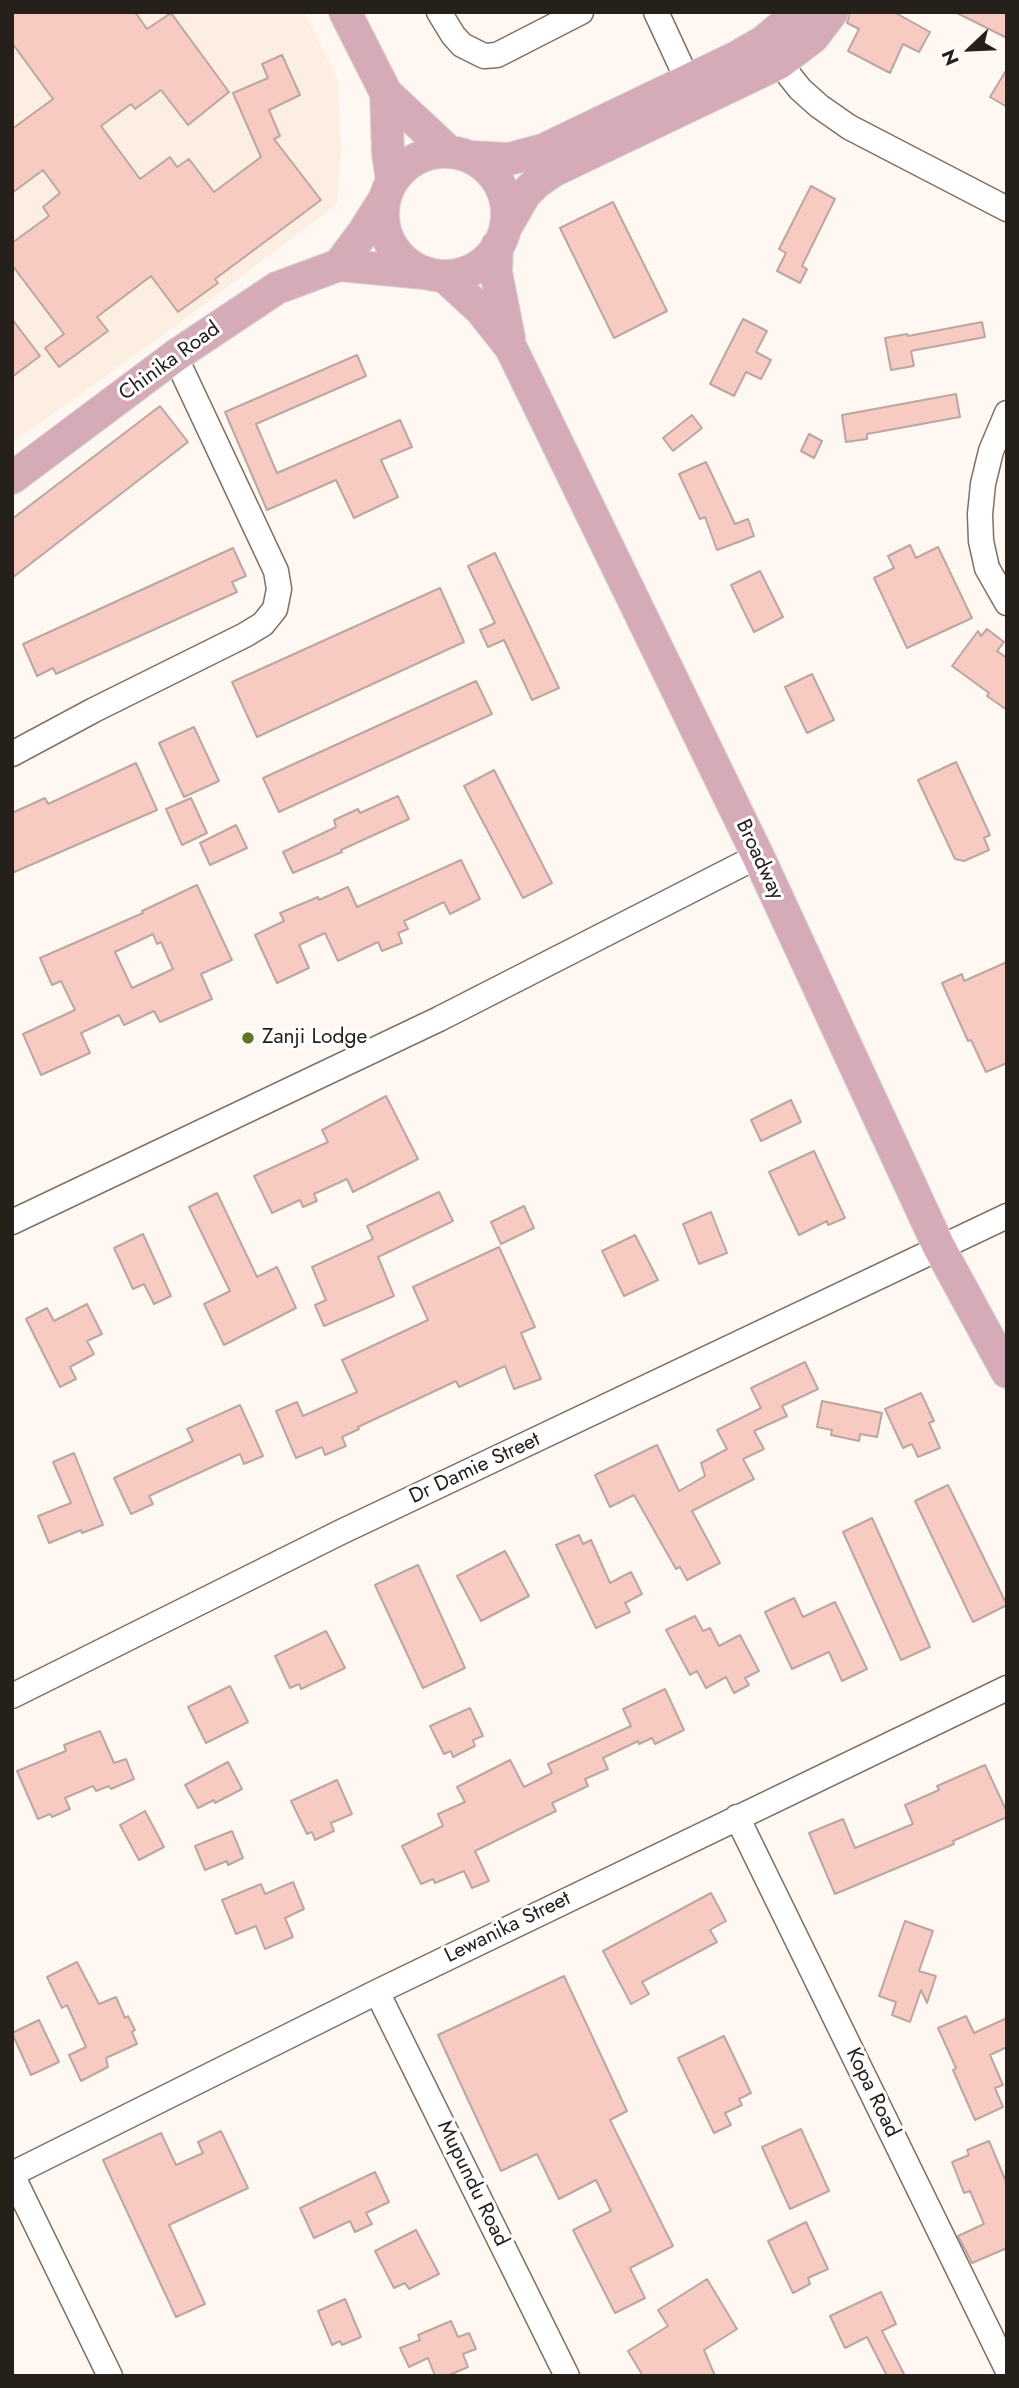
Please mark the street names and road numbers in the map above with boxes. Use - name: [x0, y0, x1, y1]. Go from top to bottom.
- street label: Chinika Road: [115, 317, 225, 407]
- street label: Broadway: [729, 816, 789, 904]
- street label: Dr Damie Street: [406, 1428, 544, 1510]
- street label: Lewanika Street: [441, 1887, 575, 1969]
- street label: Kopa Road: [840, 2044, 904, 2142]
- street label: Mupundu Road: [431, 2117, 513, 2251]

